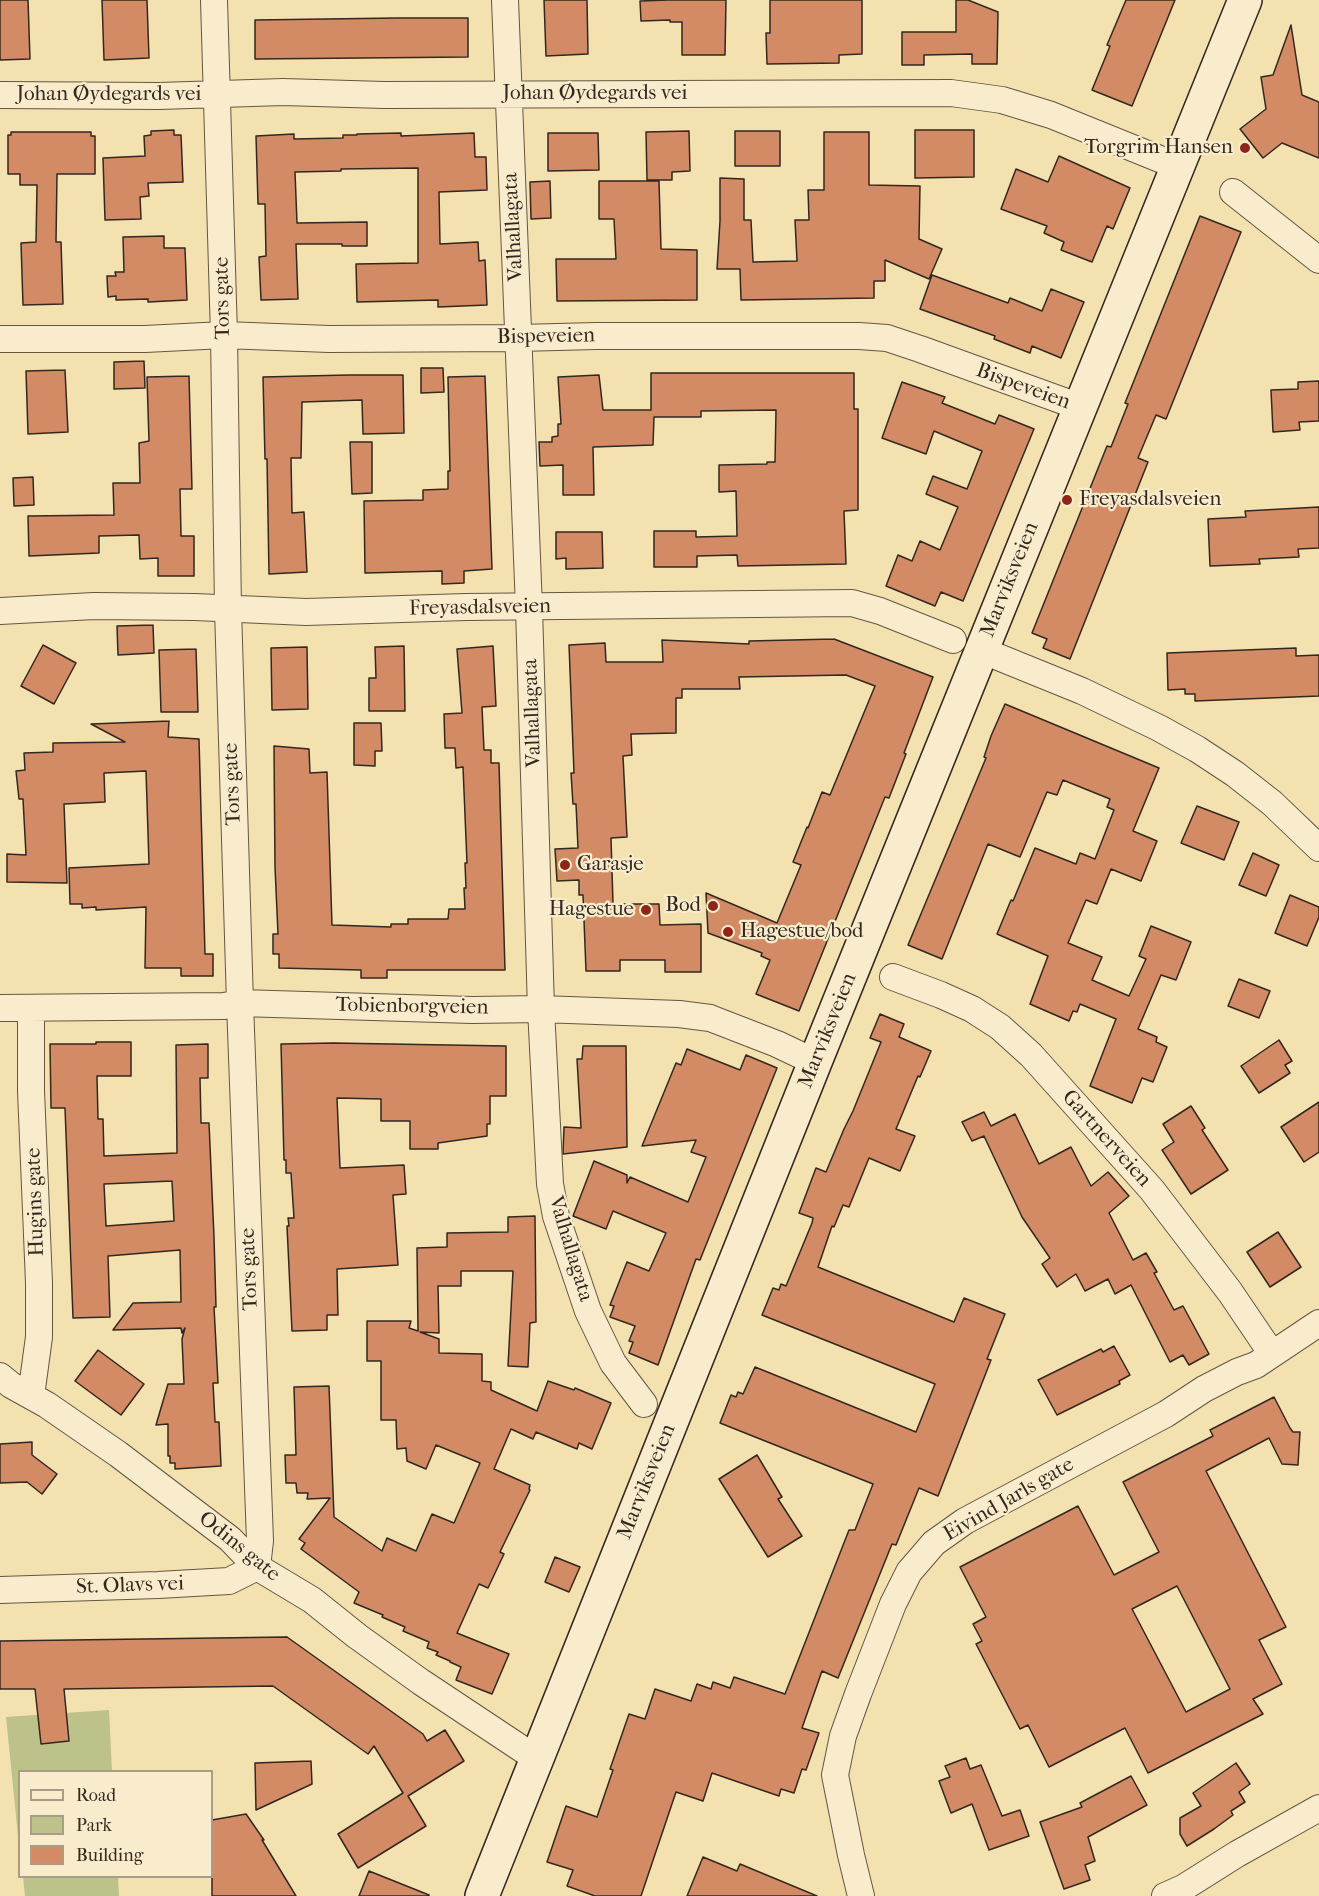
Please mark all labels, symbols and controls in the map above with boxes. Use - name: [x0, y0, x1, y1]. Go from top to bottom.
- street label: Johan Øydegards vei: [502, 81, 688, 107]
- street label: Johan Øydegards vei: [16, 82, 202, 108]
- place label: Torgrim Hansen: [1084, 135, 1233, 161]
- marker: Torgrim Hansen: [1238, 141, 1252, 155]
- street label: Valhallagata: [499, 172, 529, 282]
- street label: Tors gate: [210, 256, 236, 340]
- street label: Bispeveien: [497, 324, 595, 350]
- street label: Bispeveien: [973, 358, 1073, 416]
- place label: Freyasdalsveien: [1079, 487, 1221, 513]
- marker: Freyasdalsveien: [1060, 493, 1074, 507]
- street label: Marviksveien: [975, 519, 1045, 641]
- street label: Freyasdalsveien: [409, 594, 551, 622]
- street label: Valhallagata: [519, 658, 547, 768]
- street label: Tors gate: [219, 742, 247, 826]
- place label: Garasje: [577, 852, 644, 878]
- marker: Garasje: [558, 858, 572, 872]
- place label: Bod: [665, 893, 701, 919]
- place label: Hagestue: [549, 897, 634, 923]
- marker: Bod: [706, 899, 720, 913]
- marker: Hagestue: [639, 903, 653, 917]
- place label: Hagestue/bod: [740, 919, 864, 945]
- marker: Hagestue/bod: [721, 925, 735, 939]
- street label: Marviksveien: [793, 970, 863, 1092]
- street label: Tobienborgveien: [335, 993, 489, 1021]
- street label: Gartnerveien: [1056, 1085, 1156, 1193]
- street label: Hugins gate: [22, 1147, 50, 1257]
- street label: Valhallagata: [542, 1193, 598, 1305]
- street label: Tors gate: [236, 1227, 264, 1311]
- street label: Marviksveien: [612, 1421, 682, 1543]
- street label: Eivind Jarls gate: [939, 1453, 1079, 1547]
- street label: Odins gate: [193, 1507, 285, 1587]
- street label: St. Olavs vei: [76, 1572, 184, 1600]
- legend: [18, 1770, 213, 1878]
- text: Road: [76, 1785, 116, 1806]
- text: Park: [76, 1815, 112, 1836]
- text: Building: [76, 1845, 143, 1866]

